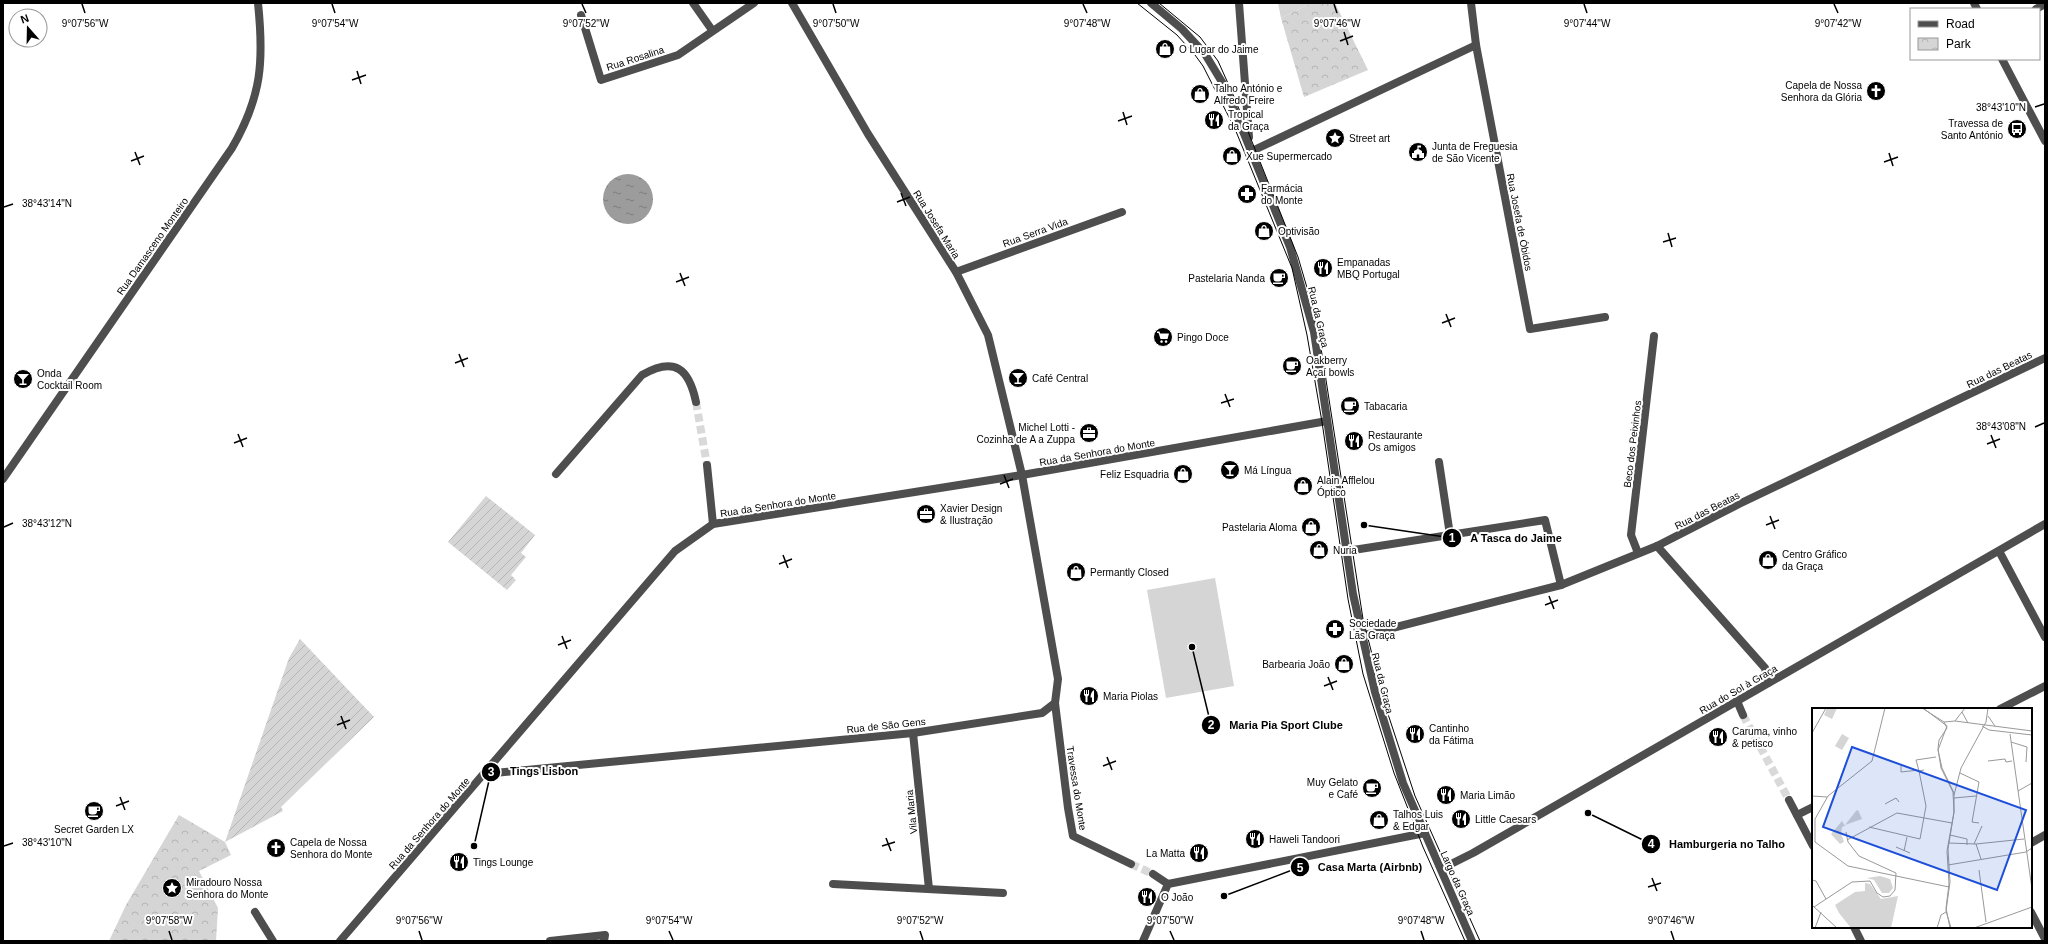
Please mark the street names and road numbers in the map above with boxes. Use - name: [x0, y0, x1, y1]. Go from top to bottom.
- street label: Rua Rosalina: [605, 44, 666, 73]
- street label: Rua Josefa de Óbidos: [1505, 172, 1535, 272]
- street label: Rua Josefa Maria: [911, 188, 962, 261]
- street label: Rua Damasceno Monteiro: [115, 195, 190, 297]
- street label: Rua Serra Vida: [1001, 215, 1069, 249]
- street label: Rua da Graça: [1306, 286, 1331, 349]
- street label: Rua das Beatas: [1965, 349, 2034, 390]
- street label: Beco dos Peixinhos: [1622, 400, 1643, 488]
- street label: Rua da Senhora do Monte: [1038, 437, 1156, 468]
- street label: Rua das Beatas: [1673, 489, 1741, 532]
- street label: Rua da Senhora do Monte: [719, 490, 837, 519]
- street label: Rua da Graça: [1370, 652, 1395, 715]
- street label: Rua do Sol à Graça: [1697, 662, 1779, 716]
- street label: Rua de São Gens: [846, 716, 926, 735]
- street label: Travessa do Monte: [1064, 745, 1089, 831]
- street label: Rua da Senhora do Monte: [387, 775, 472, 871]
- street label: Vila Maria: [904, 789, 919, 835]
- street label: Largo da Graça: [1438, 849, 1477, 918]

